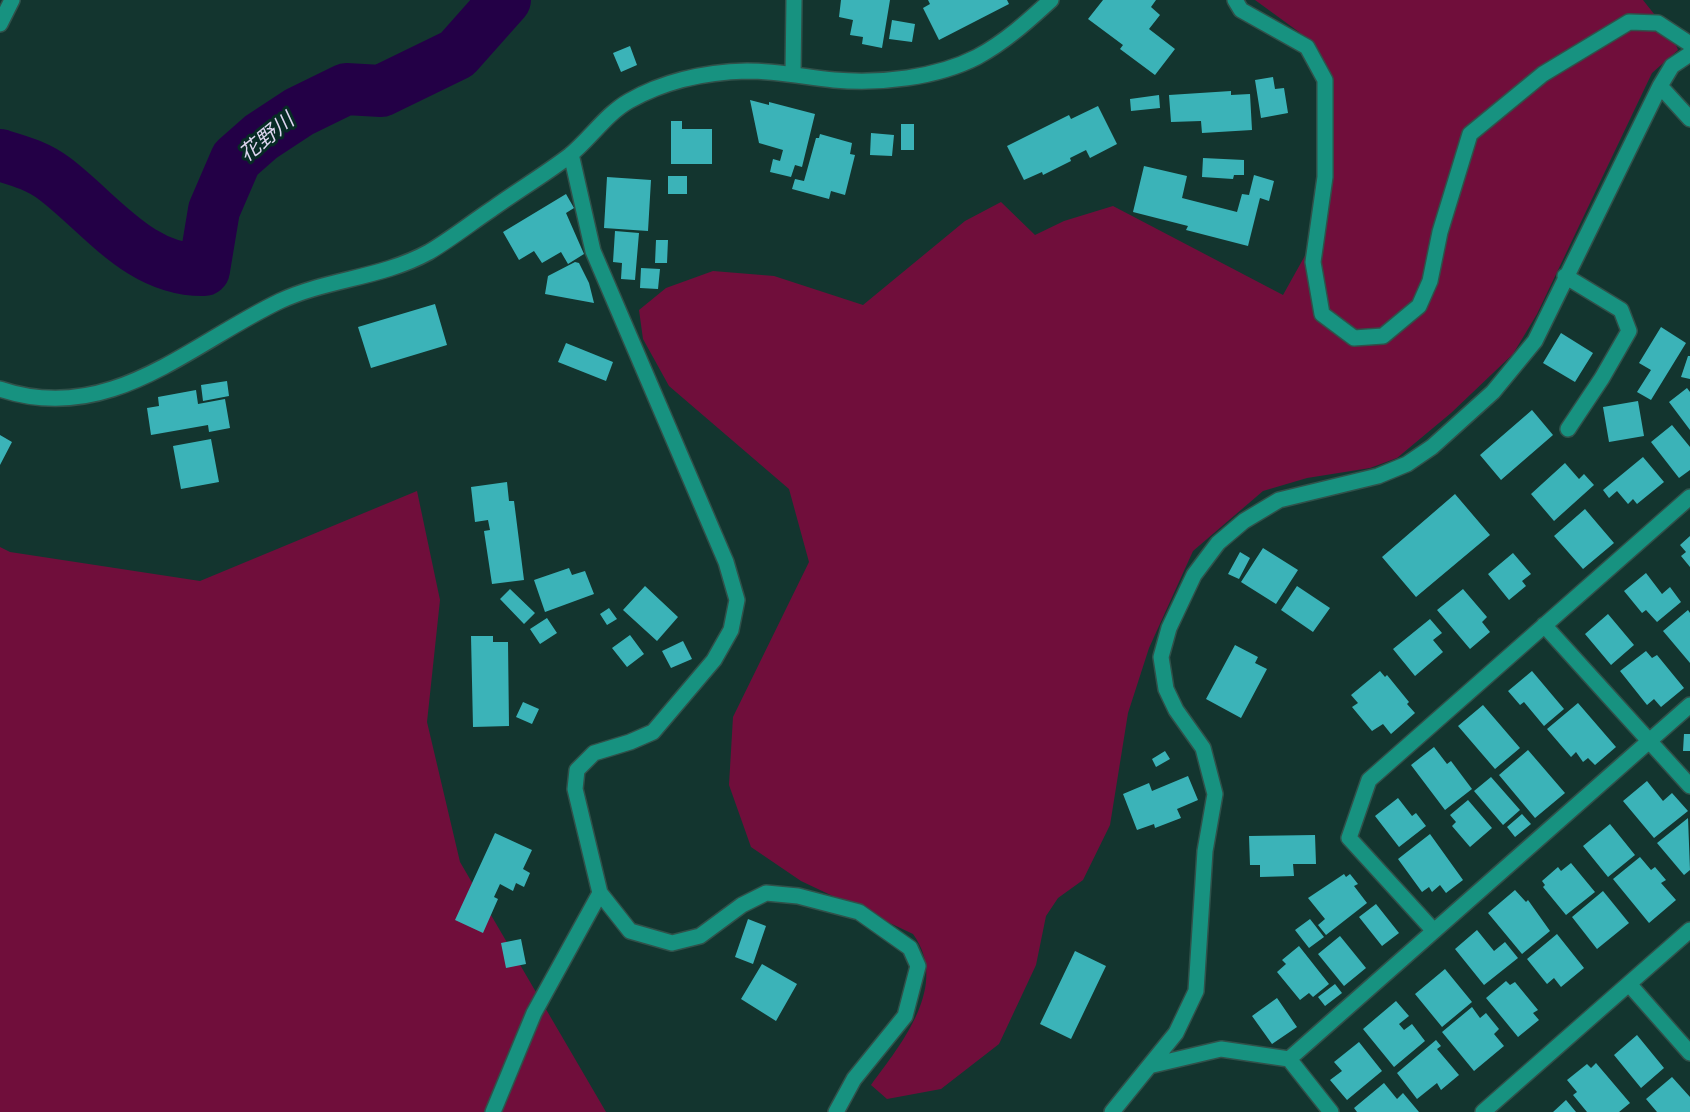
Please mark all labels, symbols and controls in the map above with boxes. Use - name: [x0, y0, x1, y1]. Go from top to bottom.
- water label: 花野川: [235, 108, 299, 168]

